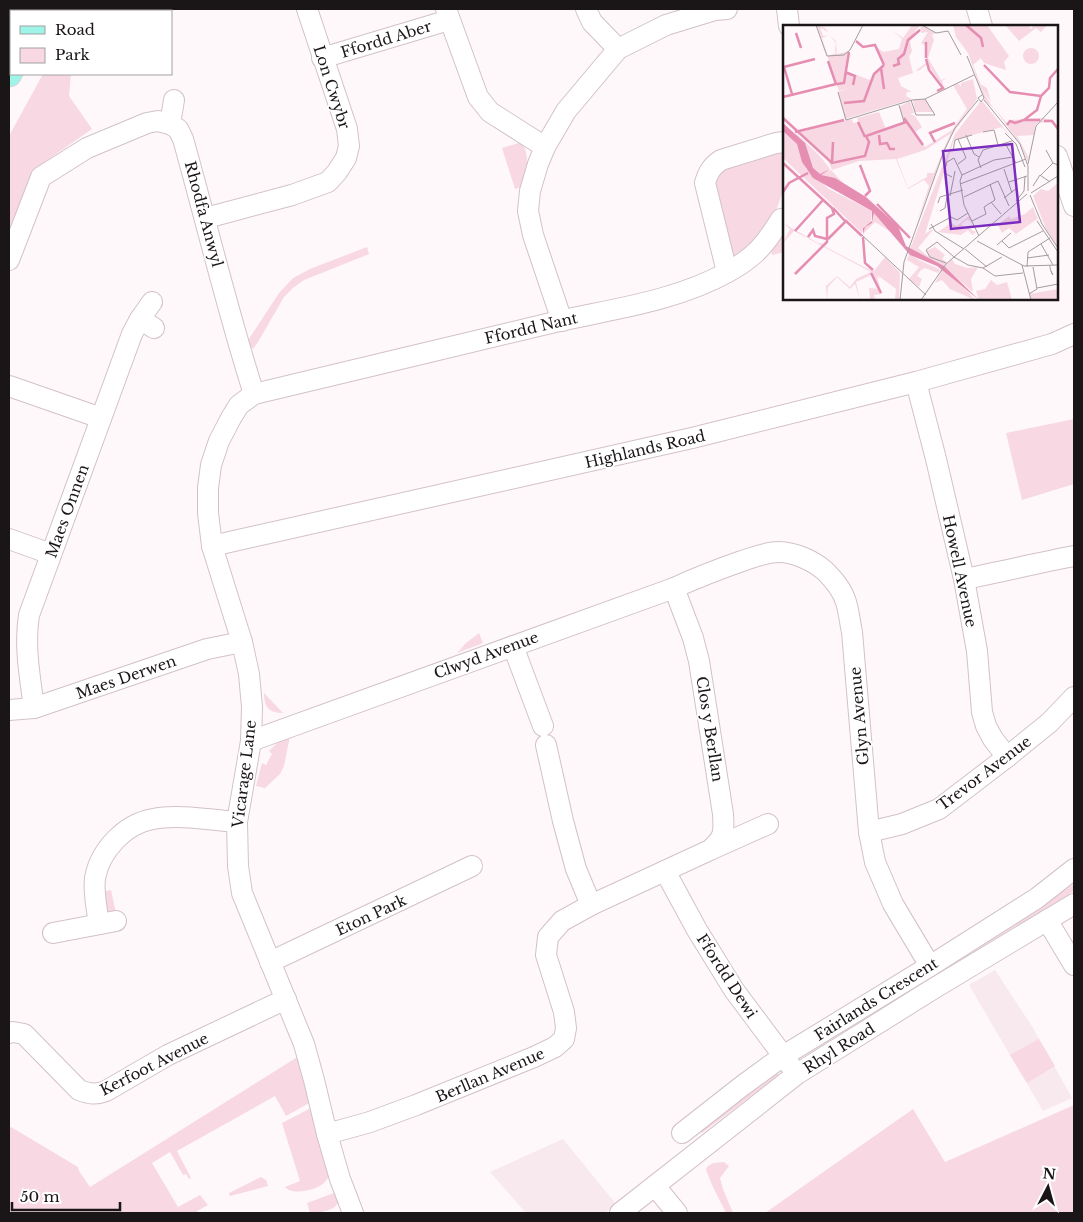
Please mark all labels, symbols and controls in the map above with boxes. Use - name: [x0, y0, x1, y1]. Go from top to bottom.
- legend: [10, 10, 172, 75]
- street label: Ffordd Aber: [338, 16, 435, 62]
- text: Road: [55, 20, 95, 39]
- inset map: [783, 25, 1058, 300]
- street label: Lon Cwybr: [310, 43, 355, 132]
- text: Park: [55, 45, 91, 64]
- street label: Rhodfa Anwyl: [181, 159, 227, 269]
- street label: Ffordd Nant: [483, 308, 580, 348]
- street label: Highlands Road: [583, 426, 707, 472]
- street label: Maes Onnen: [41, 462, 93, 560]
- street label: Howell Avenue: [939, 513, 981, 629]
- street label: Clwyd Avenue: [431, 627, 541, 683]
- street label: Maes Derwen: [73, 651, 179, 703]
- street label: Glyn Avenue: [845, 666, 873, 766]
- street label: Clos y Berllan: [692, 675, 728, 783]
- street label: Vicarage Lane: [228, 719, 260, 830]
- street label: Trevor Avenue: [933, 732, 1035, 814]
- street label: Eton Park: [333, 890, 410, 940]
- street label: Ffordd Dewi: [693, 930, 761, 1022]
- street label: Fairlands Crescent: [811, 953, 941, 1045]
- street label: Rhyl Road: [800, 1019, 878, 1077]
- street label: Kerfoot Avenue: [97, 1028, 211, 1100]
- street label: Berllan Avenue: [433, 1043, 547, 1107]
- north arrow: [1023, 1162, 1073, 1212]
- text: N: [1042, 1164, 1057, 1184]
- scale bar: [12, 1180, 120, 1212]
- text: 50 m: [20, 1187, 60, 1206]

